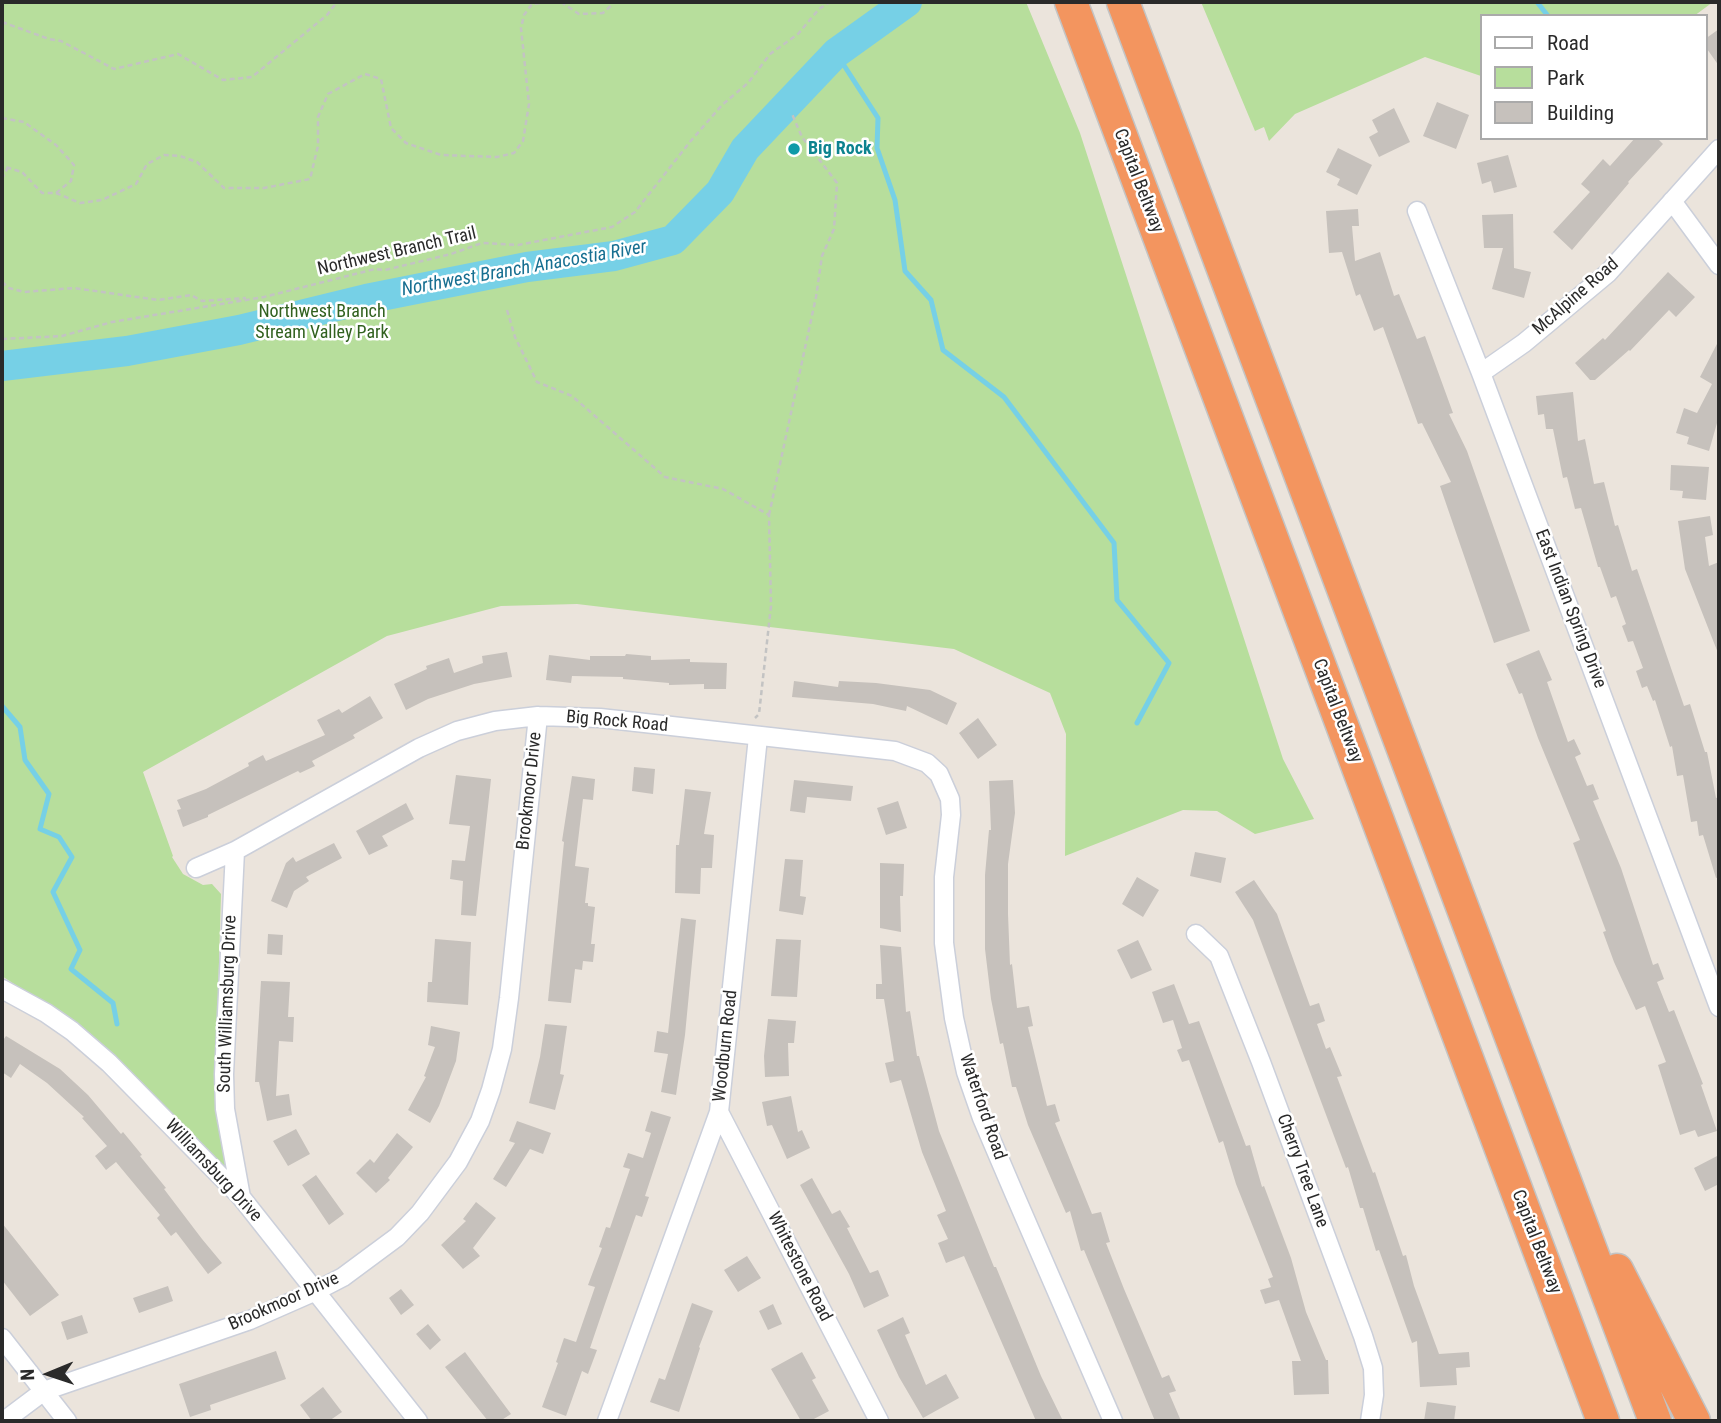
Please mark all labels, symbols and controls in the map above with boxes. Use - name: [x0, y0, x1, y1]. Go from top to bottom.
- legend: [1480, 14, 1707, 140]
- text: Road: [1547, 31, 1589, 55]
- text: Park: [1547, 66, 1584, 90]
- text: Building: [1547, 101, 1614, 125]
- street label: Capital Beltway: [1108, 126, 1168, 236]
- place label: Big Rock: [808, 138, 872, 160]
- marker: Big Rock: [786, 141, 802, 157]
- street label: Northwest Branch Trail: [316, 223, 478, 281]
- water label: Northwest Branch Anacostia River: [400, 236, 648, 302]
- street label: McAlpine Road: [1529, 254, 1623, 340]
- park label: Northwest Branch Stream Valley Park: [255, 301, 389, 344]
- street label: East Indian Spring Drive: [1530, 526, 1610, 692]
- street label: Capital Beltway: [1307, 656, 1367, 766]
- street label: Big Rock Road: [565, 707, 669, 737]
- street label: Brookmoor Drive: [513, 731, 547, 851]
- street label: South Williamsburg Drive: [214, 915, 242, 1093]
- street label: Woodburn Road: [709, 989, 743, 1103]
- street label: Waterford Road: [954, 1051, 1010, 1163]
- street label: Cherry Tree Lane: [1271, 1111, 1333, 1231]
- street label: Williamsburg Drive: [160, 1115, 266, 1227]
- street label: Capital Beltway: [1506, 1187, 1566, 1297]
- street label: Whitestone Road: [762, 1209, 836, 1325]
- street label: Brookmoor Drive: [225, 1268, 343, 1336]
- north arrow: [14, 1339, 84, 1409]
- text: N: [16, 1369, 39, 1381]

